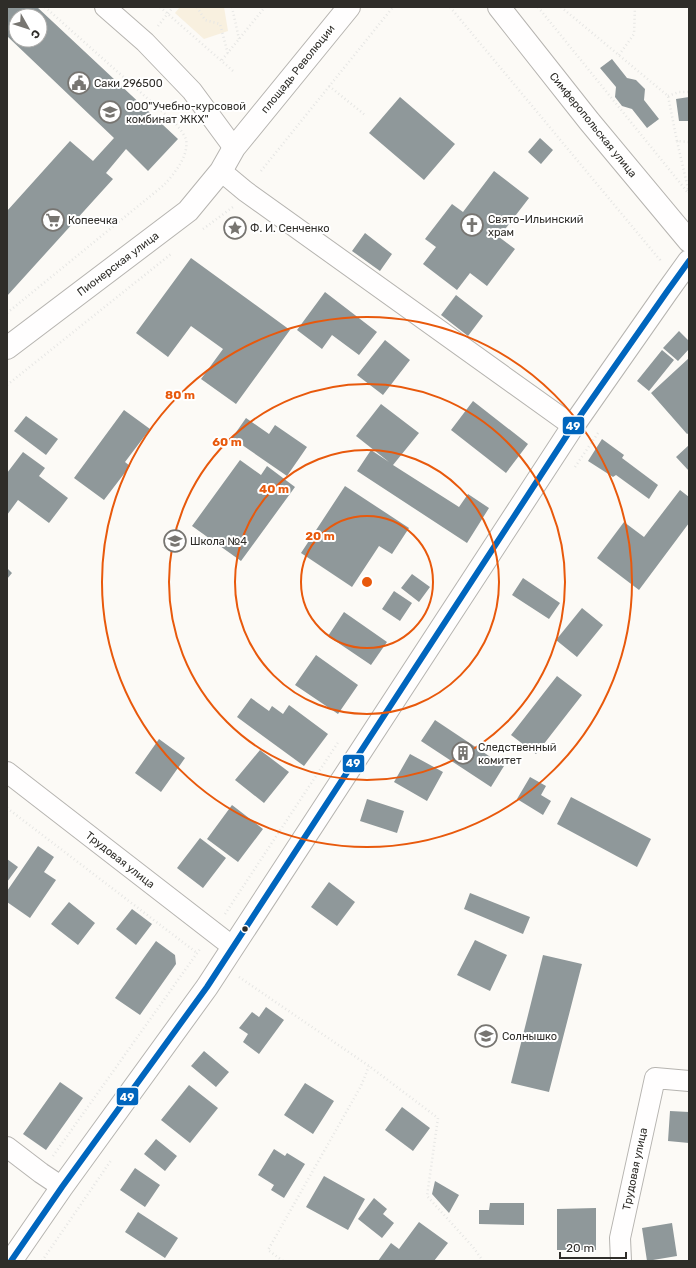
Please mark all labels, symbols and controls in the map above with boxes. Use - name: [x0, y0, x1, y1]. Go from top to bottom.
- north arrow: [8, 8, 48, 48]
- street label: площадь Революции: [258, 22, 338, 116]
- text: С: [28, 27, 43, 41]
- public building icon: Саки 296500: [66, 70, 92, 96]
- street label: Симферопольская улица: [547, 70, 639, 180]
- place label: Саки 296500: [94, 77, 163, 90]
- school or university icon: ООО"Учебно-курсовой комбинат ЖКХ": [97, 99, 123, 125]
- place label: ООО"Учебно-курсовой комбинат ЖКХ": [126, 100, 246, 126]
- supermarket icon: Копеечка: [40, 207, 66, 233]
- church icon: Свято-Ильинский храм: [459, 212, 485, 238]
- place label: Свято-Ильинский храм: [488, 213, 584, 239]
- place label: Копеечка: [68, 214, 118, 227]
- place icon: Ф. И. Сенченко: [222, 215, 248, 241]
- place label: Ф. И. Сенченко: [250, 222, 329, 235]
- street label: Пионерская улица: [75, 229, 161, 299]
- text: 80 m: [165, 388, 195, 402]
- line badge: 49: [562, 416, 585, 435]
- text: 49: [566, 420, 580, 433]
- text: 60 m: [212, 435, 242, 449]
- text: 40 m: [259, 482, 289, 496]
- school or university icon: Школа №4: [162, 528, 188, 554]
- text: 20 m: [305, 529, 335, 543]
- place label: Школа №4: [190, 535, 247, 548]
- centre of rings: [360, 575, 374, 589]
- building icon: Следственный комитет: [450, 740, 476, 766]
- place label: Следственный комитет: [478, 741, 556, 767]
- line badge: 49: [342, 754, 365, 773]
- text: 49: [346, 757, 360, 770]
- street label: Трудовая улица: [83, 829, 157, 891]
- unlabelled marker: [240, 924, 250, 934]
- school or university icon: Солнышко: [473, 1023, 499, 1049]
- place label: Солнышко: [502, 1030, 557, 1043]
- line badge: 49: [116, 1087, 139, 1106]
- text: 49: [120, 1091, 134, 1104]
- street label: Трудовая улица: [620, 1126, 650, 1212]
- scale bar: [560, 1234, 626, 1260]
- text: 20 m: [566, 1241, 594, 1255]

